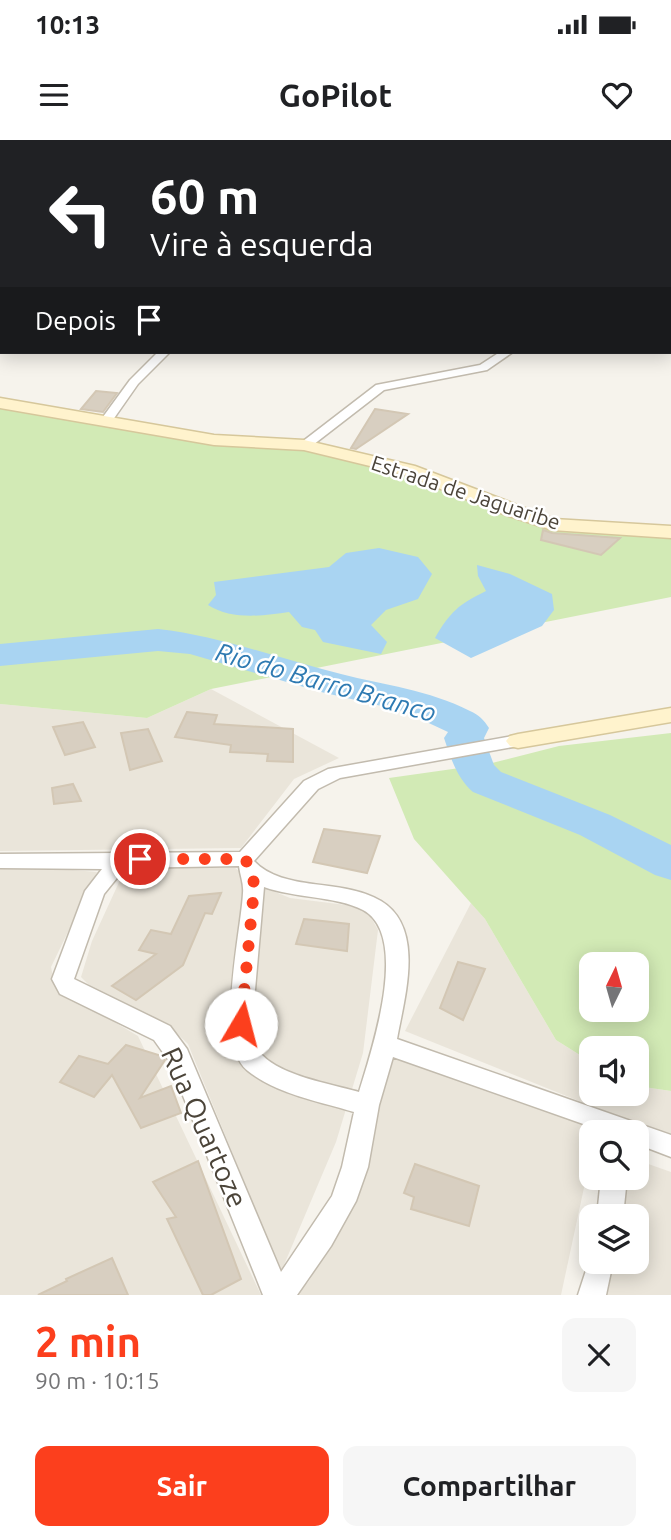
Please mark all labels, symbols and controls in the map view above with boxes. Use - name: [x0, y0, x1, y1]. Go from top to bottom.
- text: 10:13: [35, 10, 100, 39]
- icon: menu: [35, 76, 73, 114]
- icon: heart: [598, 76, 636, 114]
- text: GoPilot: [279, 77, 392, 113]
- icon: left: [35, 168, 126, 259]
- text: 60 m: [150, 168, 259, 223]
- text: Vire à esquerda: [150, 226, 373, 262]
- icon: arrive: [130, 301, 168, 339]
- text: Depois: [35, 306, 116, 335]
- street label: Estrada de Jaguaribe: [368, 450, 564, 534]
- water label: Rio do Barro Branco: [213, 637, 439, 727]
- pin: [110, 829, 170, 889]
- icon: arrive: [121, 840, 159, 878]
- north arrow: [579, 952, 649, 1022]
- map controls: [579, 952, 649, 1274]
- position arrow: [204, 987, 278, 1061]
- button: sound: [579, 1036, 649, 1106]
- street label: Rua Quartoze: [156, 1042, 254, 1212]
- button: search: [579, 1120, 649, 1190]
- button: layers: [579, 1204, 649, 1274]
- text: 2 min: [35, 1318, 141, 1365]
- button: close: [562, 1318, 636, 1392]
- text: 90 m · 10:15: [35, 1368, 160, 1393]
- button: Sair: [35, 1446, 329, 1526]
- button: Compartilhar: [343, 1446, 636, 1526]

